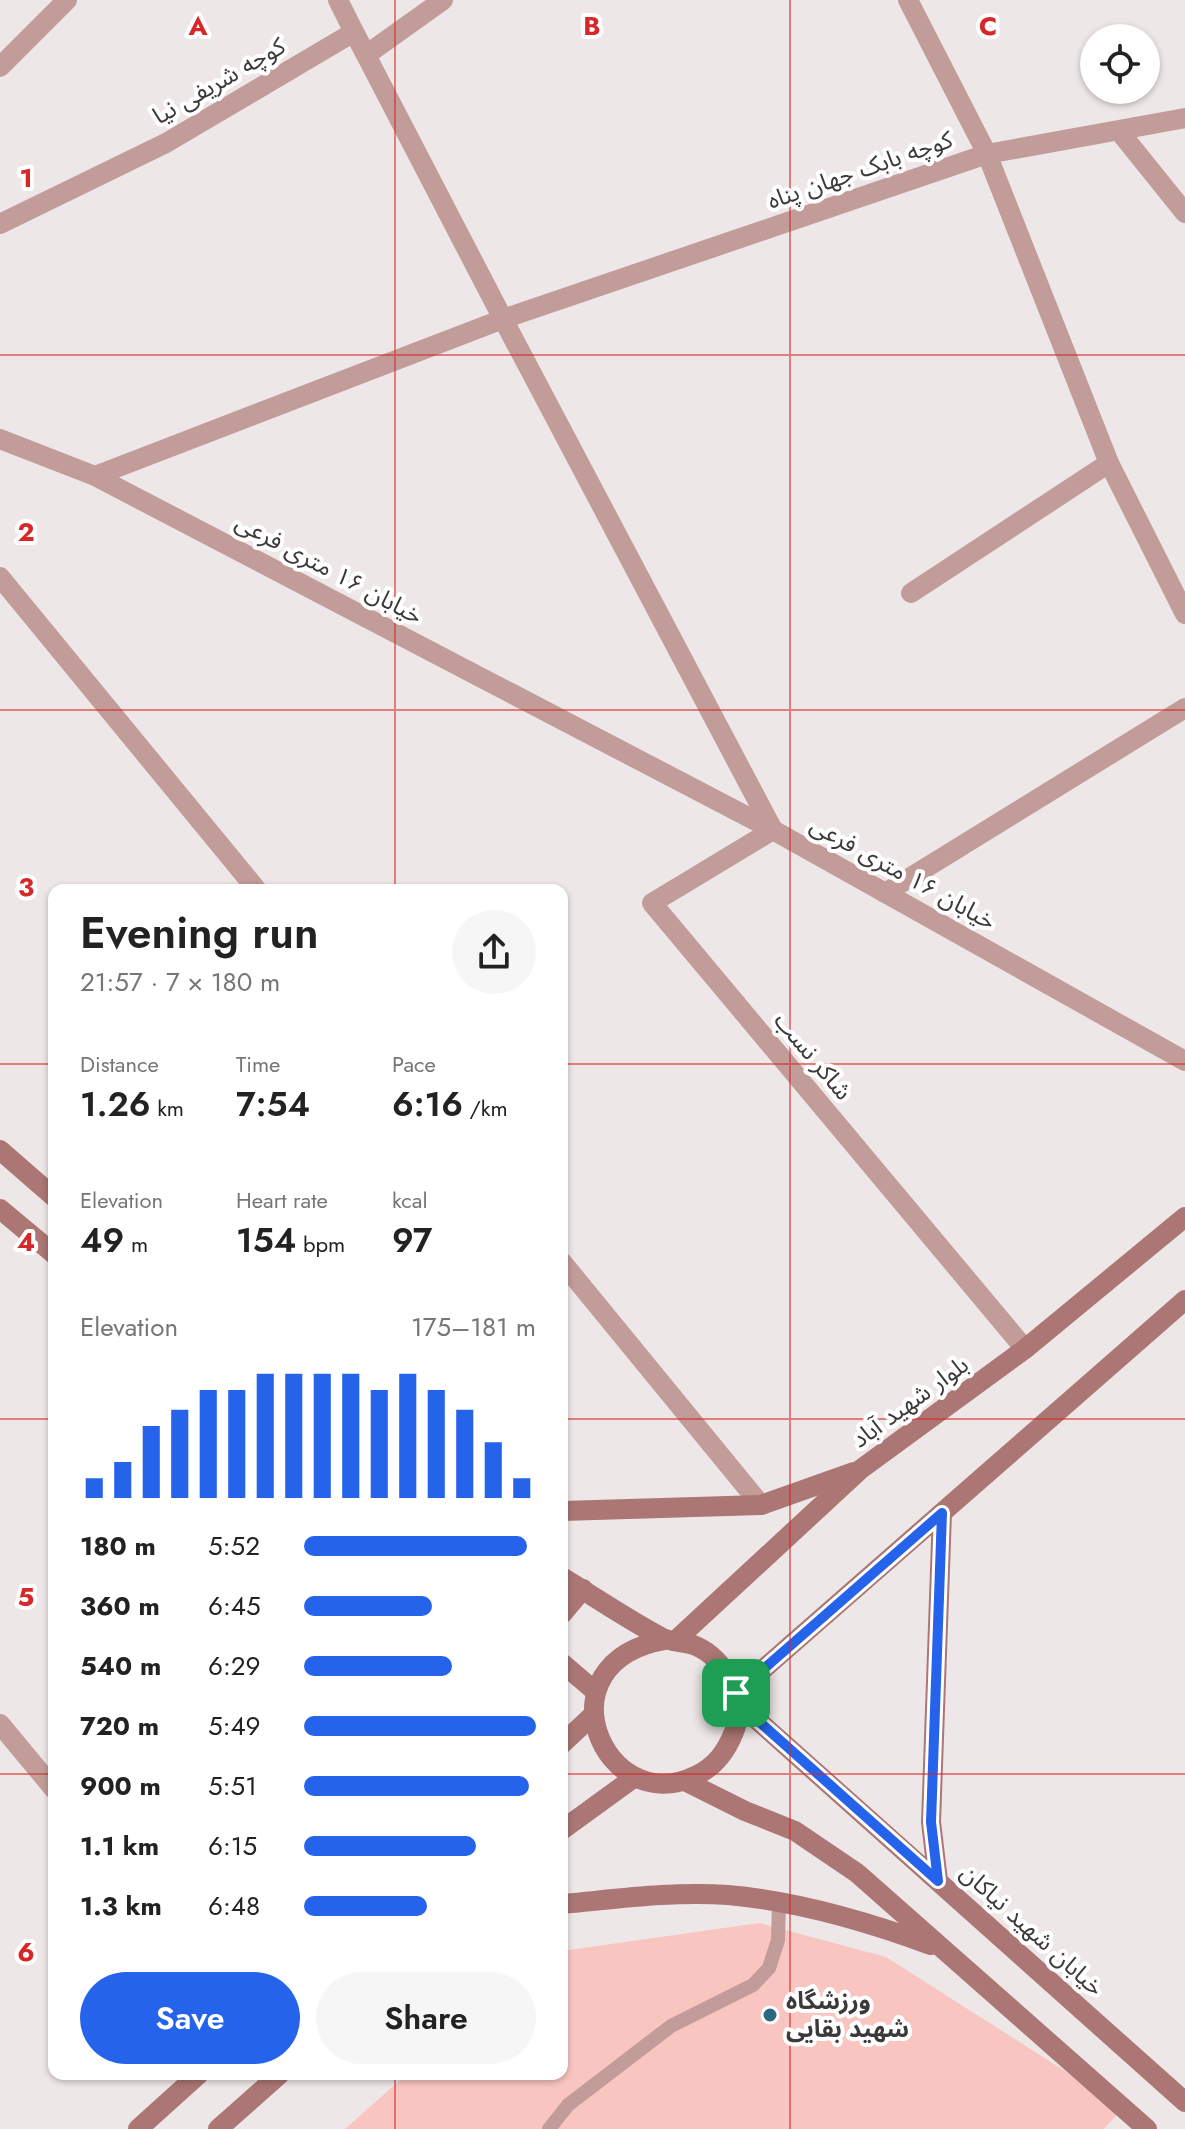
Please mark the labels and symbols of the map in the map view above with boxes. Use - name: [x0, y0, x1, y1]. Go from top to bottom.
- text: A: [187, 7, 208, 45]
- text: B: [583, 7, 601, 45]
- text: C: [979, 7, 997, 45]
- street label: کوچه شریفی نیا: [146, 28, 293, 133]
- street label: کوچه بابک جهان پناه: [763, 121, 958, 218]
- text: 1: [19, 159, 33, 197]
- street label: خیابان ۱۶ متری فرعی: [229, 504, 429, 633]
- text: 2: [17, 513, 35, 551]
- street label: خیابان ۱۶ متری فرعی: [804, 807, 1003, 938]
- text: 3: [18, 868, 34, 906]
- street label: شاکر نسب: [766, 1004, 861, 1107]
- text: 4: [17, 1223, 35, 1261]
- street label: بلوار شهید آباد: [844, 1347, 975, 1456]
- text: 5: [18, 1578, 34, 1616]
- pin: [702, 1659, 770, 1727]
- street label: خیابان شهید نیاکان: [953, 1855, 1112, 2004]
- text: 6: [17, 1933, 35, 1971]
- place label: ورزشگاه شهید بقایی: [786, 1983, 909, 2046]
- marker: ورزشگاه شهید بقایی: [761, 2006, 779, 2024]

